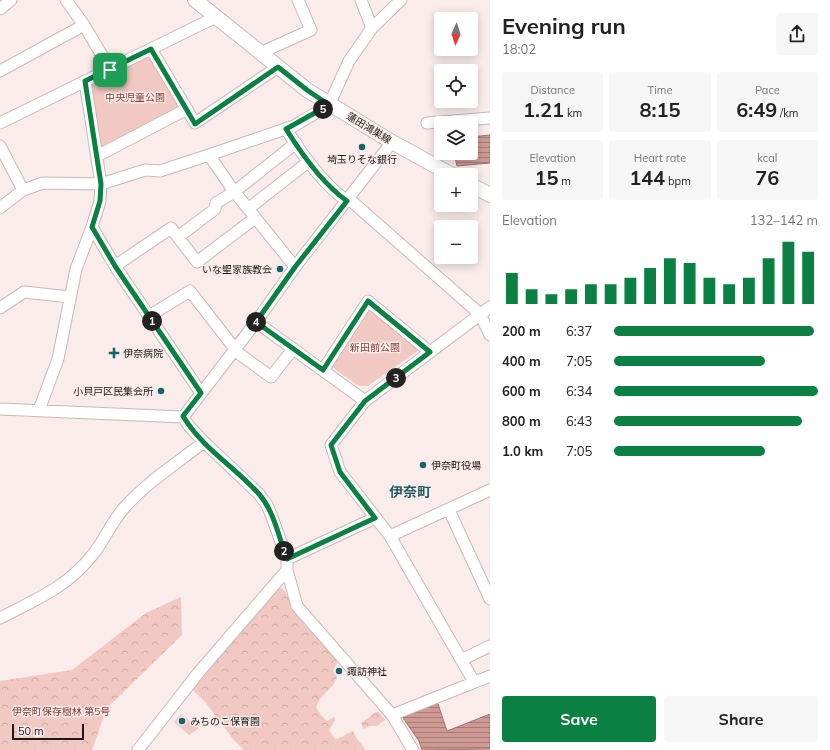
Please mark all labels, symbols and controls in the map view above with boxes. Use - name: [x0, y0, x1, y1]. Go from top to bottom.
- north arrow: [434, 12, 478, 56]
- map controls: [434, 12, 478, 264]
- text: Evening run: [502, 12, 626, 40]
- button: share: [776, 13, 818, 55]
- text: 18:02: [502, 41, 536, 57]
- pin: [93, 53, 127, 87]
- icon: arrive: [99, 59, 121, 81]
- button: locate: [434, 64, 478, 108]
- text: Distance: [530, 83, 575, 97]
- text: Time: [648, 83, 672, 97]
- text: Pace: [755, 83, 780, 97]
- park label: 中央児童公園: [105, 91, 165, 104]
- text: 1.21: [523, 97, 564, 122]
- text: 8:15: [640, 97, 680, 122]
- text: 6:49: [736, 97, 777, 122]
- pin: 5: [313, 99, 333, 119]
- text: 5: [320, 102, 326, 116]
- text: km: [564, 106, 582, 120]
- text: /km: [777, 106, 798, 120]
- street label: 蓮田鴻巣線: [344, 110, 394, 146]
- button: layers: [434, 116, 478, 160]
- marker: 埼玉りそな銀行: [357, 142, 367, 152]
- text: Elevation: [529, 151, 576, 165]
- text: Heart rate: [634, 151, 686, 165]
- text: kcal: [757, 151, 777, 165]
- place label: 埼玉りそな銀行: [327, 153, 397, 166]
- text: 15: [534, 165, 558, 190]
- text: 144: [629, 165, 665, 190]
- text: 76: [755, 165, 779, 190]
- button: +: [434, 168, 478, 212]
- text: m: [558, 174, 571, 188]
- text: bpm: [665, 174, 691, 188]
- text: Elevation: [502, 212, 557, 228]
- text: 132–142 m: [750, 212, 818, 228]
- button: −: [434, 220, 478, 264]
- place label: いな聖家族教会: [202, 263, 272, 276]
- marker: いな聖家族教会: [275, 264, 285, 274]
- pin: 1: [142, 311, 162, 331]
- pin: 4: [246, 312, 266, 332]
- text: 1: [149, 314, 155, 328]
- text: 4: [253, 315, 259, 329]
- text: 200 m: [502, 323, 541, 339]
- text: 6:37: [566, 323, 592, 339]
- park label: 新田前公園: [350, 341, 400, 354]
- marker: 伊奈病院: [108, 347, 120, 359]
- place label: 伊奈病院: [123, 347, 163, 360]
- text: 400 m: [502, 353, 541, 369]
- text: 7:05: [566, 353, 592, 369]
- pin: 3: [386, 368, 406, 388]
- text: 3: [393, 371, 399, 385]
- text: 600 m: [502, 383, 541, 399]
- text: 6:34: [566, 383, 592, 399]
- place label: 小貝戸区民集会所: [73, 385, 153, 398]
- marker: 小貝戸区民集会所: [156, 386, 166, 396]
- text: 800 m: [502, 413, 541, 429]
- text: 6:43: [566, 413, 592, 429]
- text: 1.0 km: [502, 443, 543, 459]
- text: 7:05: [566, 443, 592, 459]
- place label: 伊奈町役場: [431, 459, 481, 472]
- marker: 伊奈町役場: [418, 460, 428, 470]
- district label: 伊奈町: [389, 483, 431, 501]
- pin: 2: [274, 541, 294, 561]
- text: 2: [281, 544, 287, 558]
- place label: 諏訪神社: [347, 665, 387, 678]
- marker: 諏訪神社: [334, 666, 344, 676]
- button: Save: [502, 696, 656, 742]
- button: Share: [664, 696, 818, 742]
- park label: 伊奈町保存樹林 第5号: [12, 705, 110, 718]
- place label: みちのこ保育園: [190, 715, 260, 728]
- marker: みちのこ保育園: [177, 716, 187, 726]
- scale bar: [12, 722, 84, 741]
- text: 50 m: [18, 724, 44, 738]

